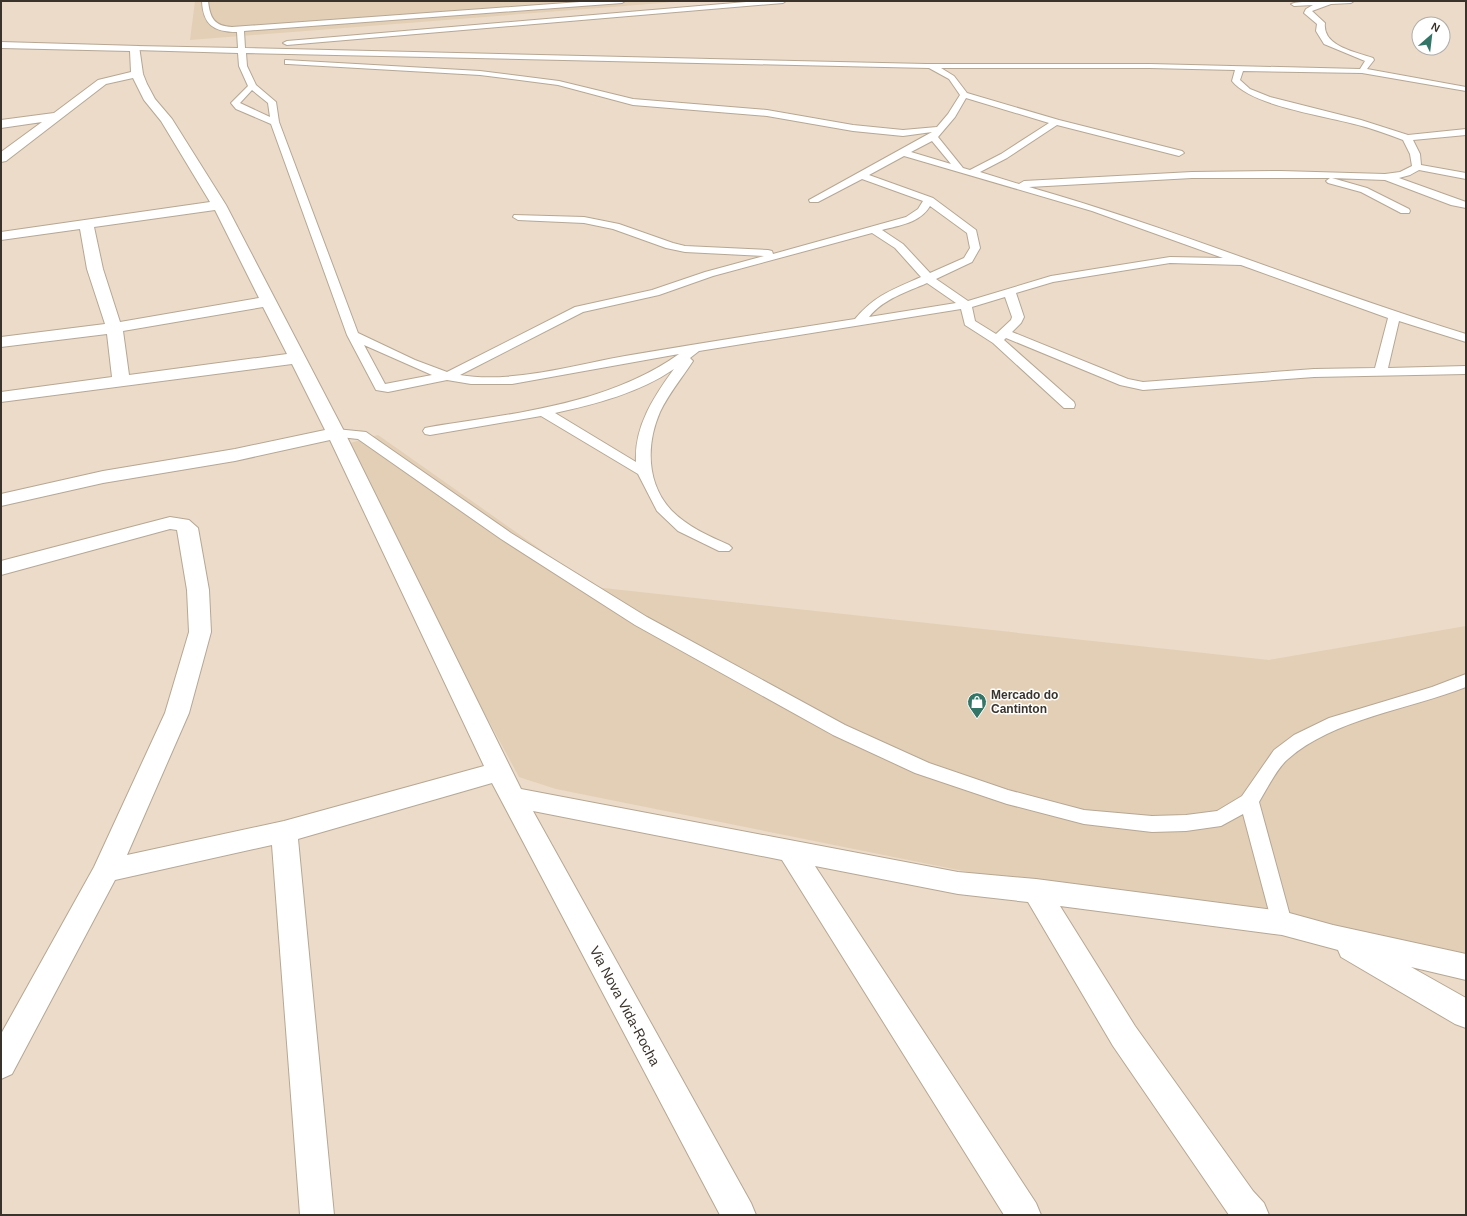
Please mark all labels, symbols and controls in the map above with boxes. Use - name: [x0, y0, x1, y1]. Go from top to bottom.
- north arrow: [1411, 16, 1451, 56]
- text: N: [1429, 20, 1442, 34]
- place label: Mercado do Cantinton: [991, 688, 1058, 716]
- shop icon: Mercado do Cantinton: [966, 691, 988, 719]
- street label: Via Nova Vida-Rocha: [587, 943, 663, 1069]

